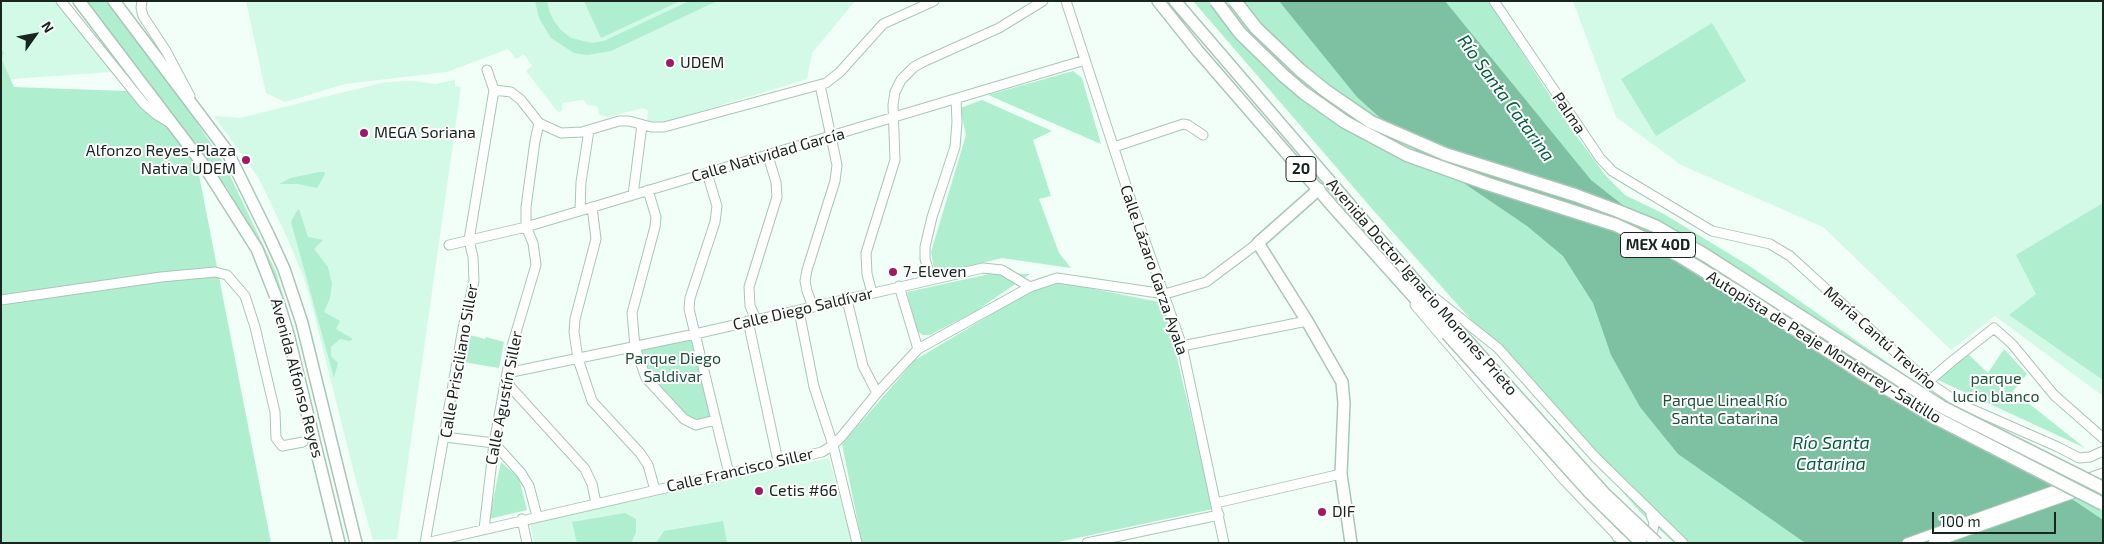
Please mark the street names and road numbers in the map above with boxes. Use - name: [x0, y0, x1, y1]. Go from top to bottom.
- street label: Palma: [1548, 89, 1590, 137]
- street label: Calle Natividad García: [689, 124, 847, 186]
- road number: 20: [1286, 156, 1316, 182]
- street label: Avenida Doctor Ignacio Morones Prieto: [1322, 175, 1522, 399]
- street label: Calle Lázaro Garza Ayala: [1116, 182, 1192, 358]
- road number: MEX 40D: [1620, 232, 1696, 258]
- street label: Autopista de Peaje Monterrey-Saltillo: [1703, 267, 1945, 427]
- street label: Calle Prisciliano Siller: [436, 282, 482, 440]
- street label: María Cantú Treviño: [1820, 282, 1940, 394]
- street label: Calle Diego Saldívar: [731, 284, 875, 334]
- street label: Avenida Alfonso Reyes: [266, 296, 328, 460]
- street label: Calle Agustín Siller: [482, 329, 526, 467]
- street label: Calle Francisco Siller: [665, 444, 815, 496]

